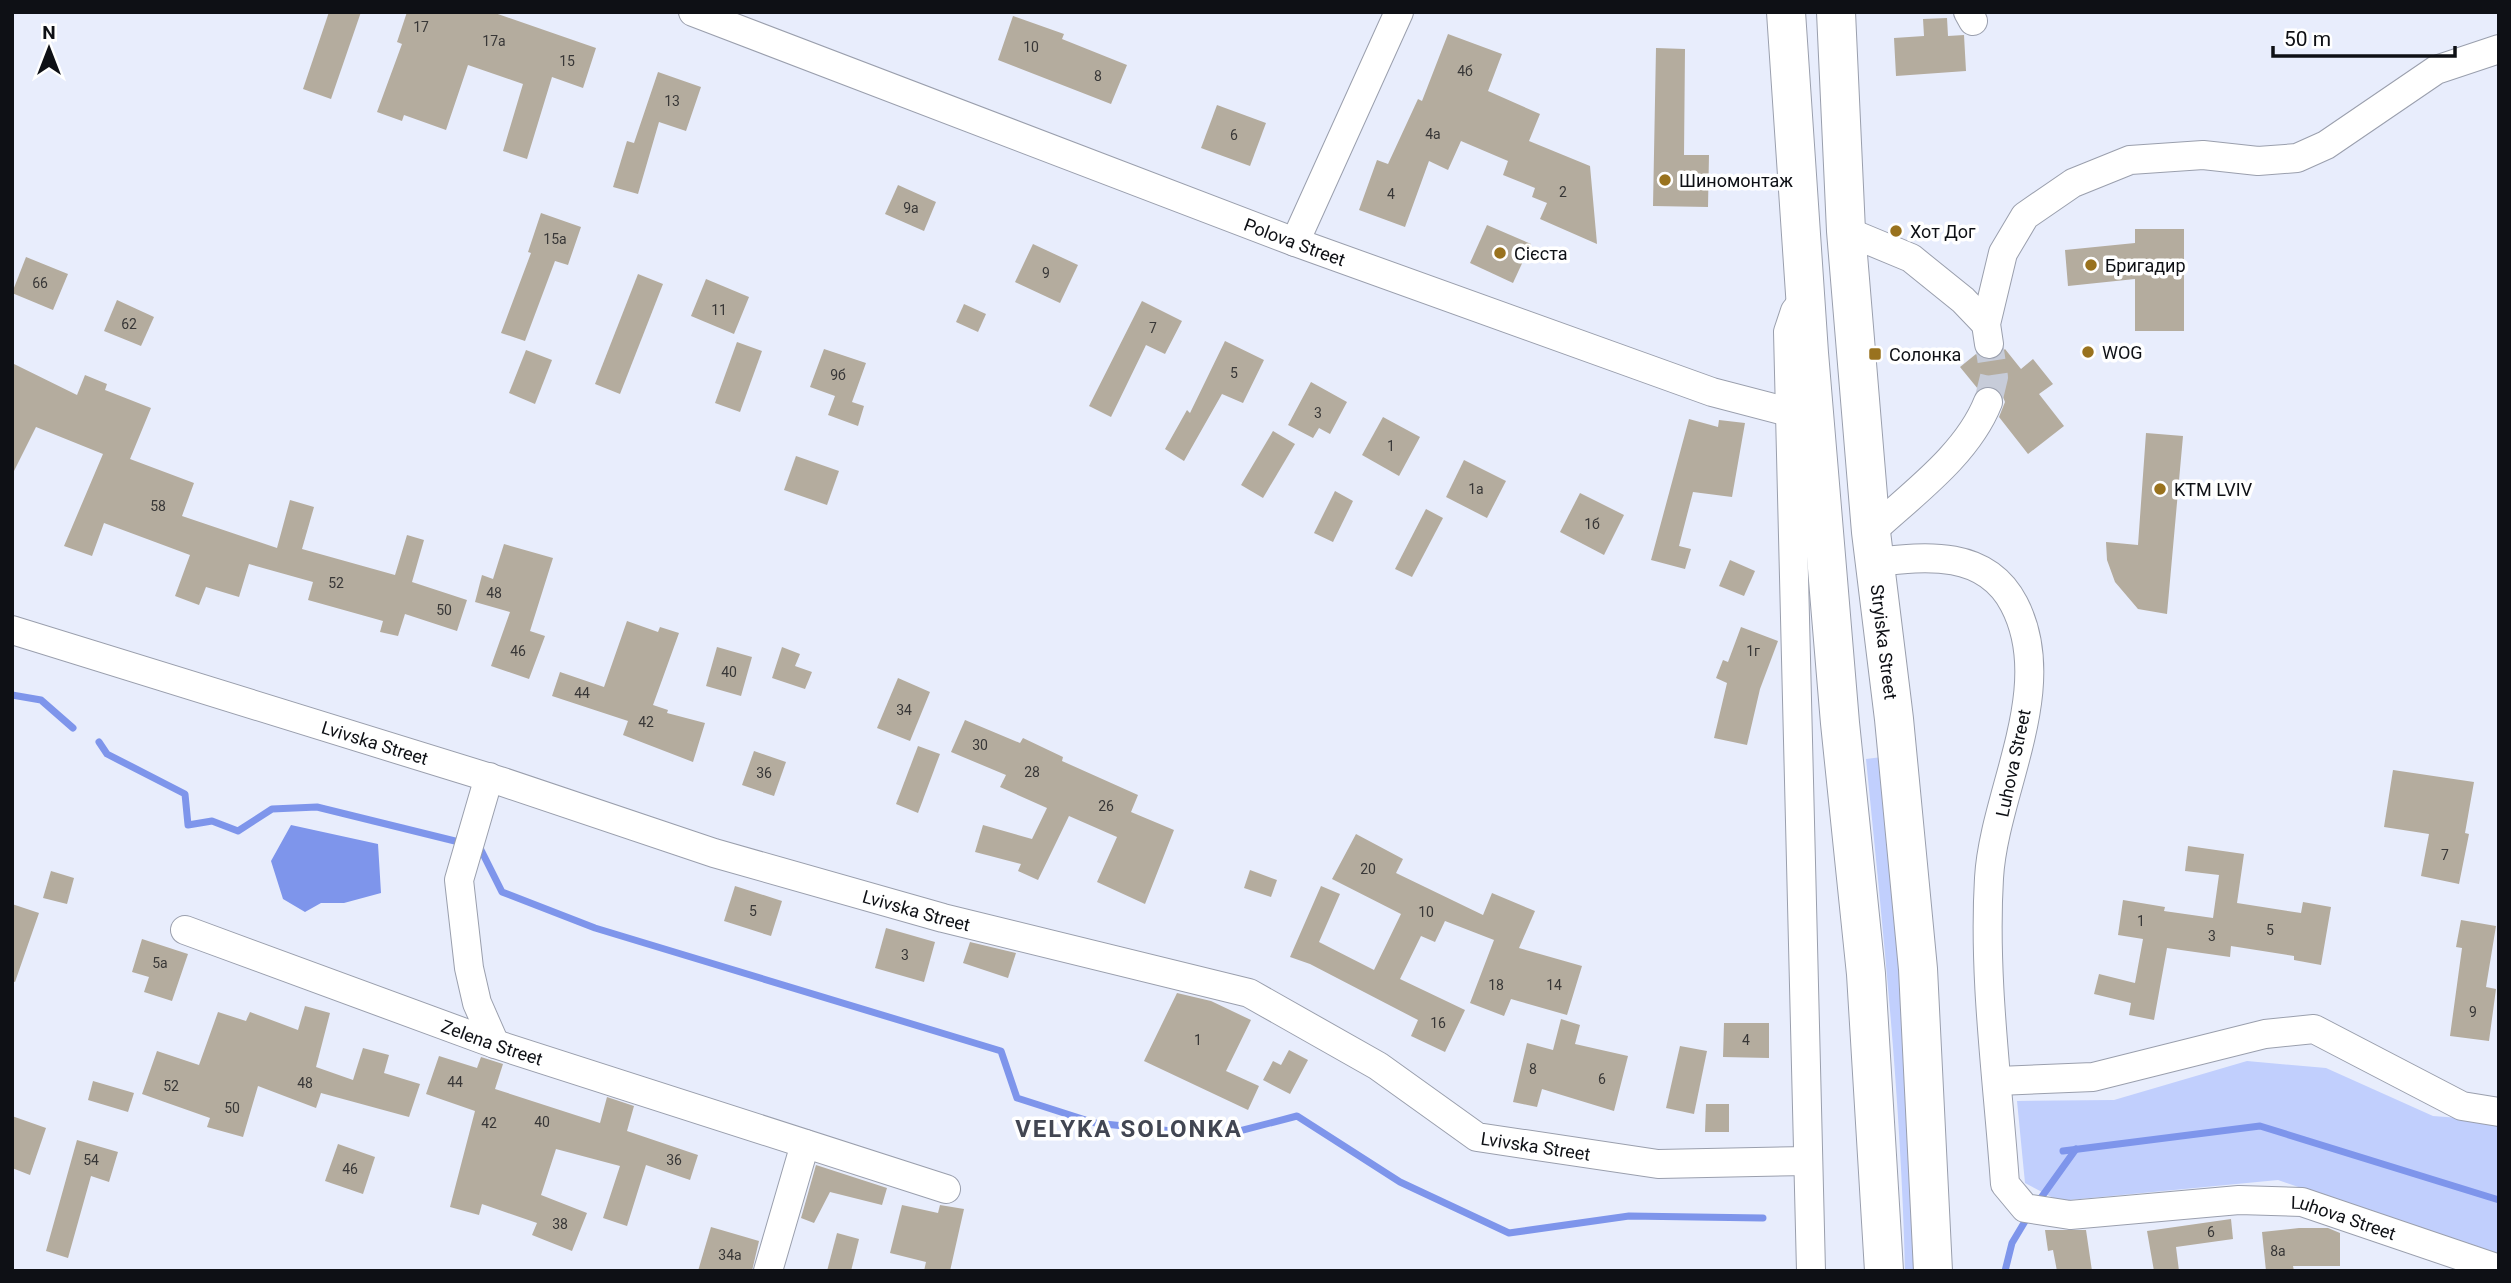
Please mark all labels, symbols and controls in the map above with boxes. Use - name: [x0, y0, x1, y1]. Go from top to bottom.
- north arrow: [14, 14, 84, 84]
- scale bar: [2273, 14, 2455, 58]
- house number: 17: [413, 19, 429, 35]
- text: N: [42, 21, 56, 44]
- text: 50 m: [2284, 27, 2331, 51]
- house number: 17а: [482, 33, 506, 49]
- house number: 10: [1023, 39, 1039, 55]
- house number: 15: [559, 53, 575, 69]
- house number: 4б: [1457, 63, 1473, 79]
- house number: 8: [1094, 68, 1102, 84]
- house number: 13: [664, 93, 680, 109]
- house number: 4а: [1425, 126, 1441, 142]
- house number: 6: [1230, 127, 1238, 143]
- place label: Шиномонтаж: [1679, 170, 1793, 191]
- marker: Шиномонтаж: [1657, 172, 1673, 188]
- house number: 2: [1559, 184, 1567, 200]
- house number: 4: [1387, 186, 1395, 202]
- house number: 9а: [903, 200, 919, 216]
- street label: Polova Street: [1241, 213, 1348, 270]
- place label: Хот Дог: [1910, 221, 1976, 242]
- marker: Хот Дог: [1888, 223, 1904, 239]
- house number: 15а: [543, 231, 567, 247]
- place label: Сієста: [1514, 243, 1568, 264]
- marker: Сієста: [1492, 245, 1508, 261]
- place label: Бригадир: [2105, 255, 2186, 276]
- marker: Бригадир: [2083, 257, 2099, 273]
- house number: 9: [1042, 265, 1050, 281]
- house number: 66: [32, 275, 48, 291]
- house number: 11: [711, 302, 727, 318]
- house number: 62: [121, 316, 137, 332]
- house number: 7: [1149, 320, 1157, 336]
- place label: WOG: [2102, 342, 2143, 363]
- place label: Солонка: [1889, 344, 1961, 365]
- marker: WOG: [2080, 344, 2096, 360]
- marker: Солонка: [1867, 346, 1883, 362]
- house number: 5: [1230, 365, 1238, 381]
- house number: 9б: [830, 367, 846, 383]
- house number: 3: [1314, 405, 1322, 421]
- house number: 1: [1387, 438, 1395, 454]
- place label: KTM LVIV: [2174, 479, 2253, 500]
- house number: 1а: [1468, 481, 1484, 497]
- marker: KTM LVIV: [2152, 481, 2168, 497]
- house number: 58: [150, 498, 166, 514]
- house number: 1б: [1584, 516, 1600, 532]
- house number: 52: [328, 575, 344, 591]
- street label: Stryiska Street: [1867, 583, 1902, 701]
- house number: 48: [486, 585, 502, 601]
- house number: 50: [436, 602, 452, 618]
- house number: 46: [510, 643, 526, 659]
- house number: 1г: [1746, 643, 1760, 659]
- house number: 40: [721, 664, 737, 680]
- house number: 44: [574, 685, 590, 701]
- house number: 34: [896, 702, 912, 718]
- street label: Luhova Street: [1991, 707, 2035, 819]
- house number: 42: [638, 714, 654, 730]
- street label: Lvivska Street: [319, 716, 431, 769]
- house number: 30: [972, 737, 988, 753]
- house number: 28: [1024, 764, 1040, 780]
- house number: 36: [756, 765, 772, 781]
- house number: 26: [1098, 798, 1114, 814]
- house number: 7: [2441, 847, 2449, 863]
- house number: 20: [1360, 861, 1376, 877]
- street label: Lvivska Street: [860, 885, 972, 935]
- house number: 5: [749, 903, 757, 919]
- house number: 10: [1418, 904, 1434, 920]
- house number: 1: [2137, 913, 2145, 929]
- house number: 5: [2266, 922, 2274, 938]
- house number: 3: [2208, 928, 2216, 944]
- house number: 3: [901, 947, 909, 963]
- house number: 5а: [152, 955, 168, 971]
- house number: 18: [1488, 977, 1504, 993]
- house number: 14: [1546, 977, 1562, 993]
- house number: 9: [2469, 1004, 2477, 1020]
- street label: Zelena Street: [439, 1015, 546, 1069]
- house number: 16: [1430, 1015, 1446, 1031]
- house number: 1: [1194, 1032, 1202, 1048]
- house number: 4: [1742, 1032, 1750, 1048]
- house number: 8: [1529, 1061, 1537, 1077]
- house number: 6: [1598, 1071, 1606, 1087]
- house number: 44: [447, 1074, 463, 1090]
- house number: 48: [297, 1075, 313, 1091]
- house number: 52: [163, 1078, 179, 1094]
- house number: 50: [224, 1100, 240, 1116]
- house number: 40: [534, 1114, 550, 1130]
- house number: 42: [481, 1115, 497, 1131]
- district label: VELYKA SOLONKA: [1015, 1115, 1243, 1143]
- street label: Lvivska Street: [1479, 1127, 1592, 1164]
- house number: 54: [83, 1152, 99, 1168]
- house number: 36: [666, 1152, 682, 1168]
- house number: 46: [342, 1161, 358, 1177]
- street label: Luhova Street: [2291, 1191, 2399, 1244]
- house number: 38: [552, 1216, 568, 1232]
- house number: 6: [2207, 1224, 2215, 1240]
- house number: 8а: [2270, 1243, 2286, 1259]
- house number: 34а: [718, 1247, 742, 1263]

